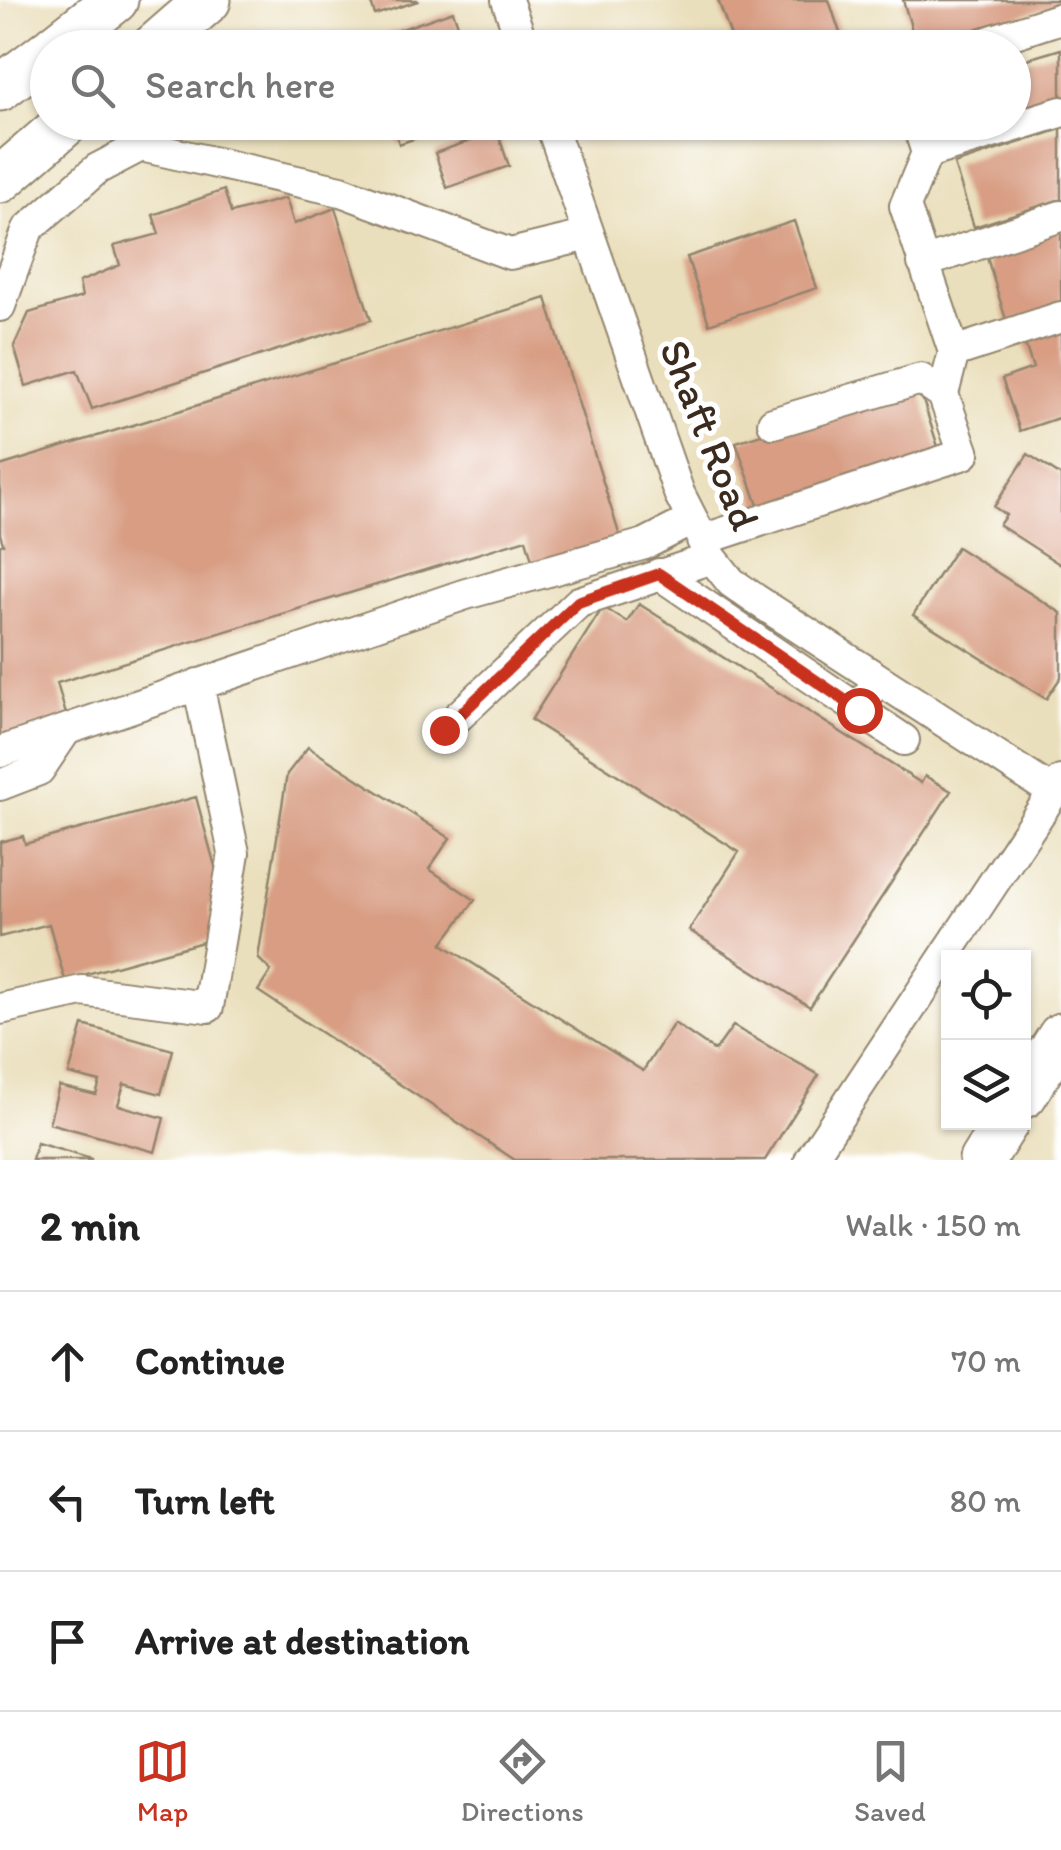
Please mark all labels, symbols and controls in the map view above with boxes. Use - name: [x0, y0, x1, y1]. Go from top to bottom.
- search box: [30, 30, 1031, 140]
- icon: search: [65, 58, 120, 113]
- text: Search here: [145, 62, 336, 108]
- street label: Shaft Road: [649, 332, 771, 538]
- route start: [837, 688, 883, 734]
- route end: [422, 708, 468, 754]
- map controls: [941, 950, 1031, 1130]
- button: locate: [941, 950, 1031, 1040]
- button: layers: [941, 1040, 1031, 1130]
- text: 2 min: [40, 1200, 140, 1251]
- text: Walk · 150 m: [845, 1206, 1021, 1244]
- icon: ahead: [40, 1334, 95, 1389]
- text: Continue: [135, 1338, 285, 1384]
- text: 70 m: [951, 1342, 1021, 1380]
- icon: left: [40, 1474, 95, 1529]
- text: Turn left: [135, 1478, 275, 1524]
- text: 80 m: [950, 1482, 1021, 1520]
- icon: arrive: [40, 1614, 95, 1669]
- text: Arrive at destination: [135, 1618, 470, 1664]
- tab: Map: [135, 1734, 190, 1828]
- tab: Directions: [461, 1734, 584, 1828]
- tab: Saved: [854, 1734, 926, 1828]

